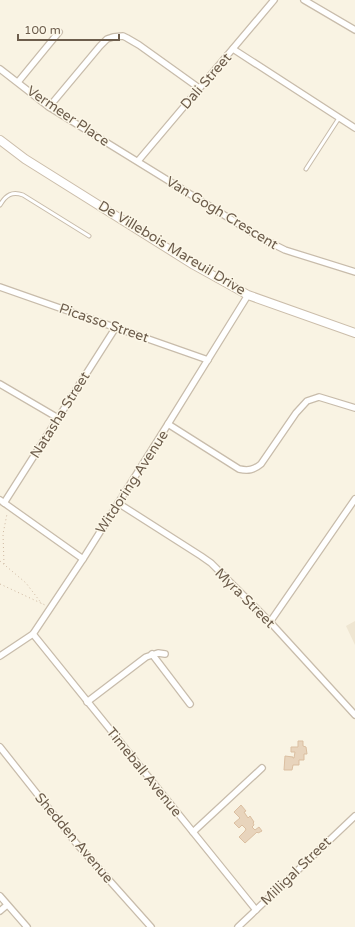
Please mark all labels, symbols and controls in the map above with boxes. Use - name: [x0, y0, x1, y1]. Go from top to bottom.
- scale bar: [18, 16, 119, 42]
- text: 100 m: [24, 23, 61, 37]
- street label: Dali Street: [177, 49, 235, 113]
- street label: Vermeer Place: [23, 82, 113, 150]
- street label: Van Gogh Crescent: [163, 173, 282, 253]
- street label: De Villebois Mareuil Drive: [95, 197, 249, 299]
- street label: Picasso Street: [57, 300, 152, 347]
- street label: Natasha Street: [27, 368, 94, 461]
- street label: Witdoring Avenue: [92, 427, 172, 537]
- street label: Myra Street: [211, 564, 279, 632]
- street label: Timeball Avenue: [103, 724, 185, 820]
- street label: Shedden Avenue: [31, 789, 117, 887]
- street label: Milligal Street: [257, 833, 335, 909]

